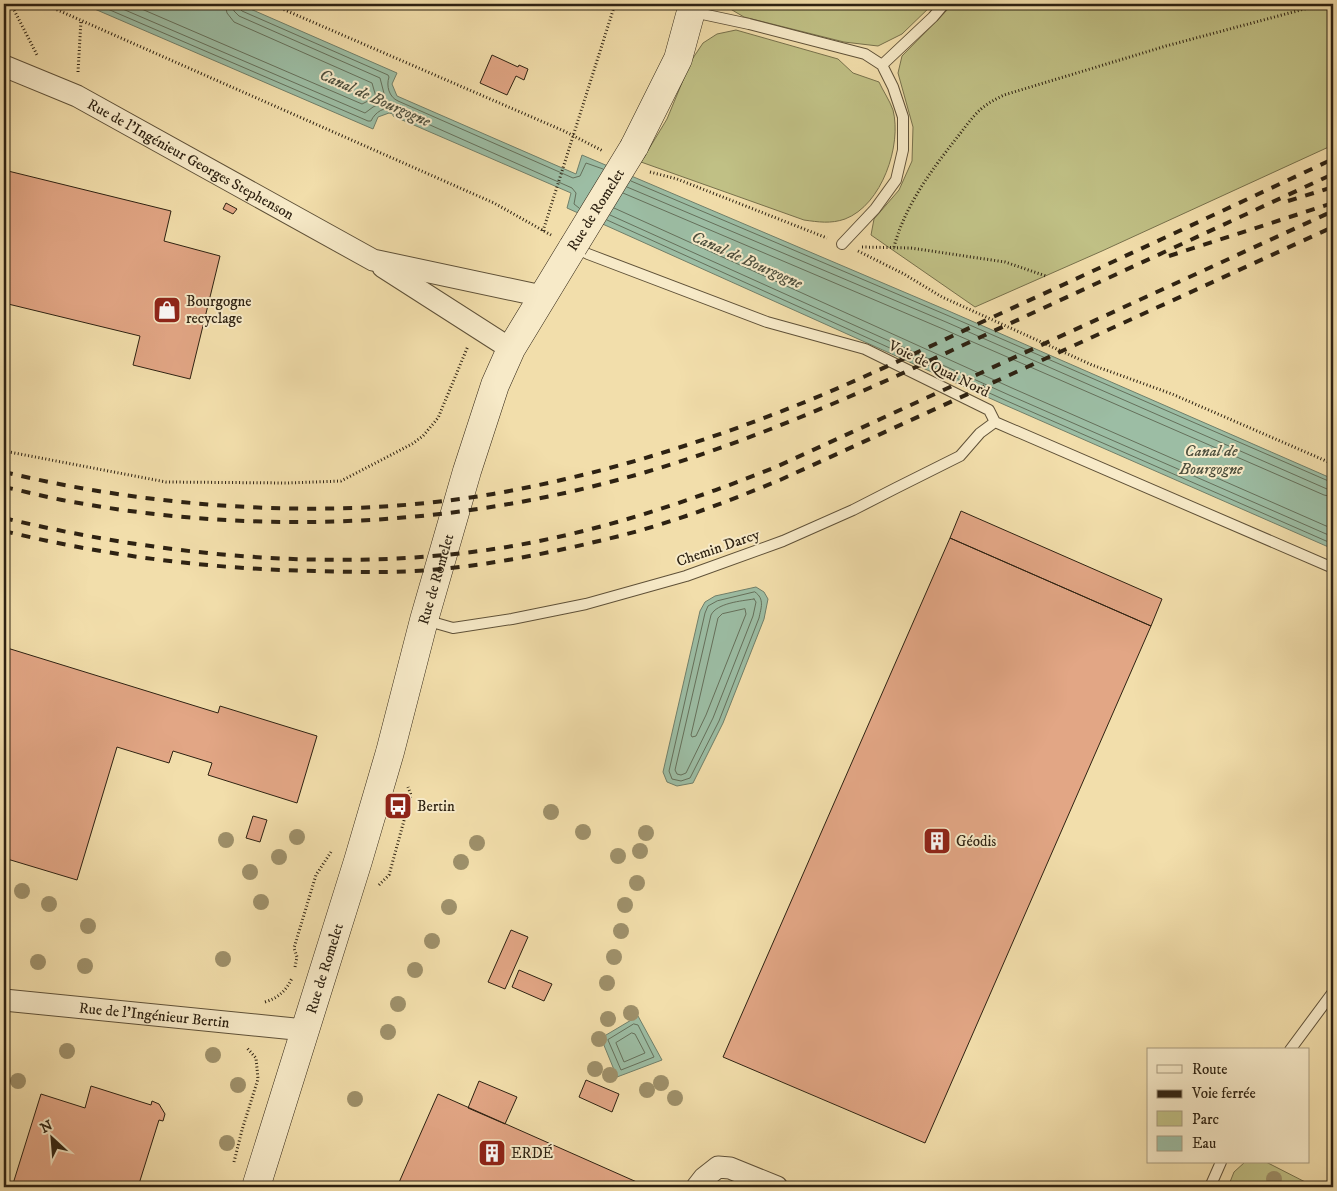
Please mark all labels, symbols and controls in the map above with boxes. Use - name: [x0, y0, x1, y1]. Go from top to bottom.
- water label: Canal de Bourgogne: [316, 65, 434, 132]
- street label: Rue de l'Ingénieur Georges Stephenson: [84, 94, 298, 224]
- street label: Rue de Romelet: [563, 165, 629, 255]
- water label: Canal de Bourgogne: [688, 227, 806, 294]
- place label: Bourgogne recyclage: [186, 292, 252, 328]
- shop icon: Bourgogne recyclage: [152, 295, 182, 325]
- street label: Voie de Quai Nord: [884, 336, 993, 402]
- water label: Canal de Bourgogne: [1179, 441, 1243, 479]
- street label: Chemin Darcy: [674, 525, 763, 571]
- street label: Rue de Romelet: [414, 531, 458, 627]
- bus stop icon: Bertin: [383, 791, 413, 821]
- place label: Bertin: [417, 797, 455, 816]
- building icon: Géodis: [922, 826, 952, 856]
- place label: Géodis: [956, 832, 996, 851]
- street label: Rue de Romelet: [301, 921, 348, 1016]
- street label: Rue de l'Ingénieur Bertin: [78, 998, 231, 1032]
- legend: [1147, 1048, 1310, 1164]
- text: Route: [1192, 1060, 1227, 1079]
- text: Voie ferrée: [1191, 1084, 1256, 1103]
- text: Parc: [1192, 1110, 1220, 1129]
- north arrow: [28, 1114, 78, 1164]
- text: N: [38, 1116, 56, 1138]
- text: Eau: [1192, 1134, 1216, 1153]
- building icon: ERDÉ: [477, 1138, 507, 1168]
- place label: ERDÉ: [511, 1144, 554, 1163]

